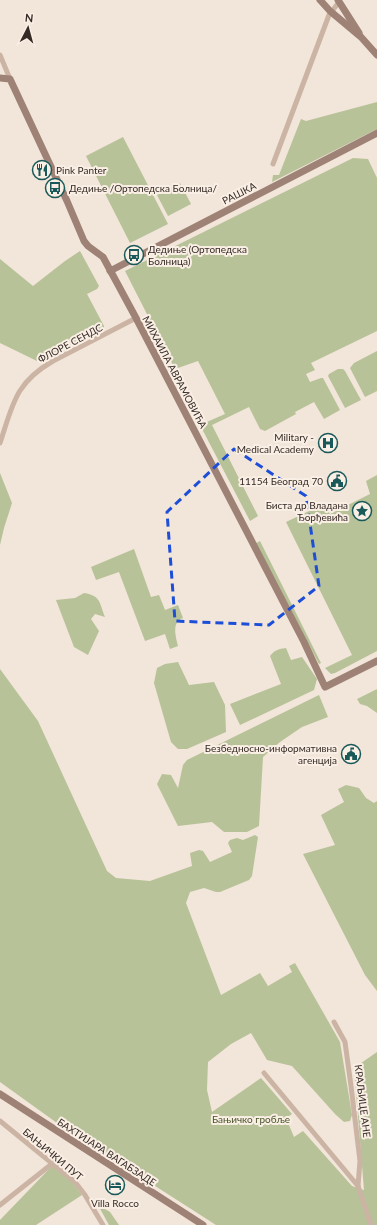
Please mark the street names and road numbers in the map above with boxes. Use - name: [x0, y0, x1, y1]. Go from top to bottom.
- street label: РАШКА: [220, 179, 258, 207]
- street label: МИХАИЛА АВРАМОВИЋА: [140, 314, 210, 430]
- street label: ФЛОРЕ СЕНДС: [36, 321, 105, 365]
- street label: КРАЉИЦЕ АНЕ: [353, 1064, 373, 1138]
- street label: БАХТИЈАРА ВАГАБЗАДЕ: [55, 1116, 159, 1189]
- street label: БАЊИЧКИ ПУТ: [21, 1125, 85, 1183]

